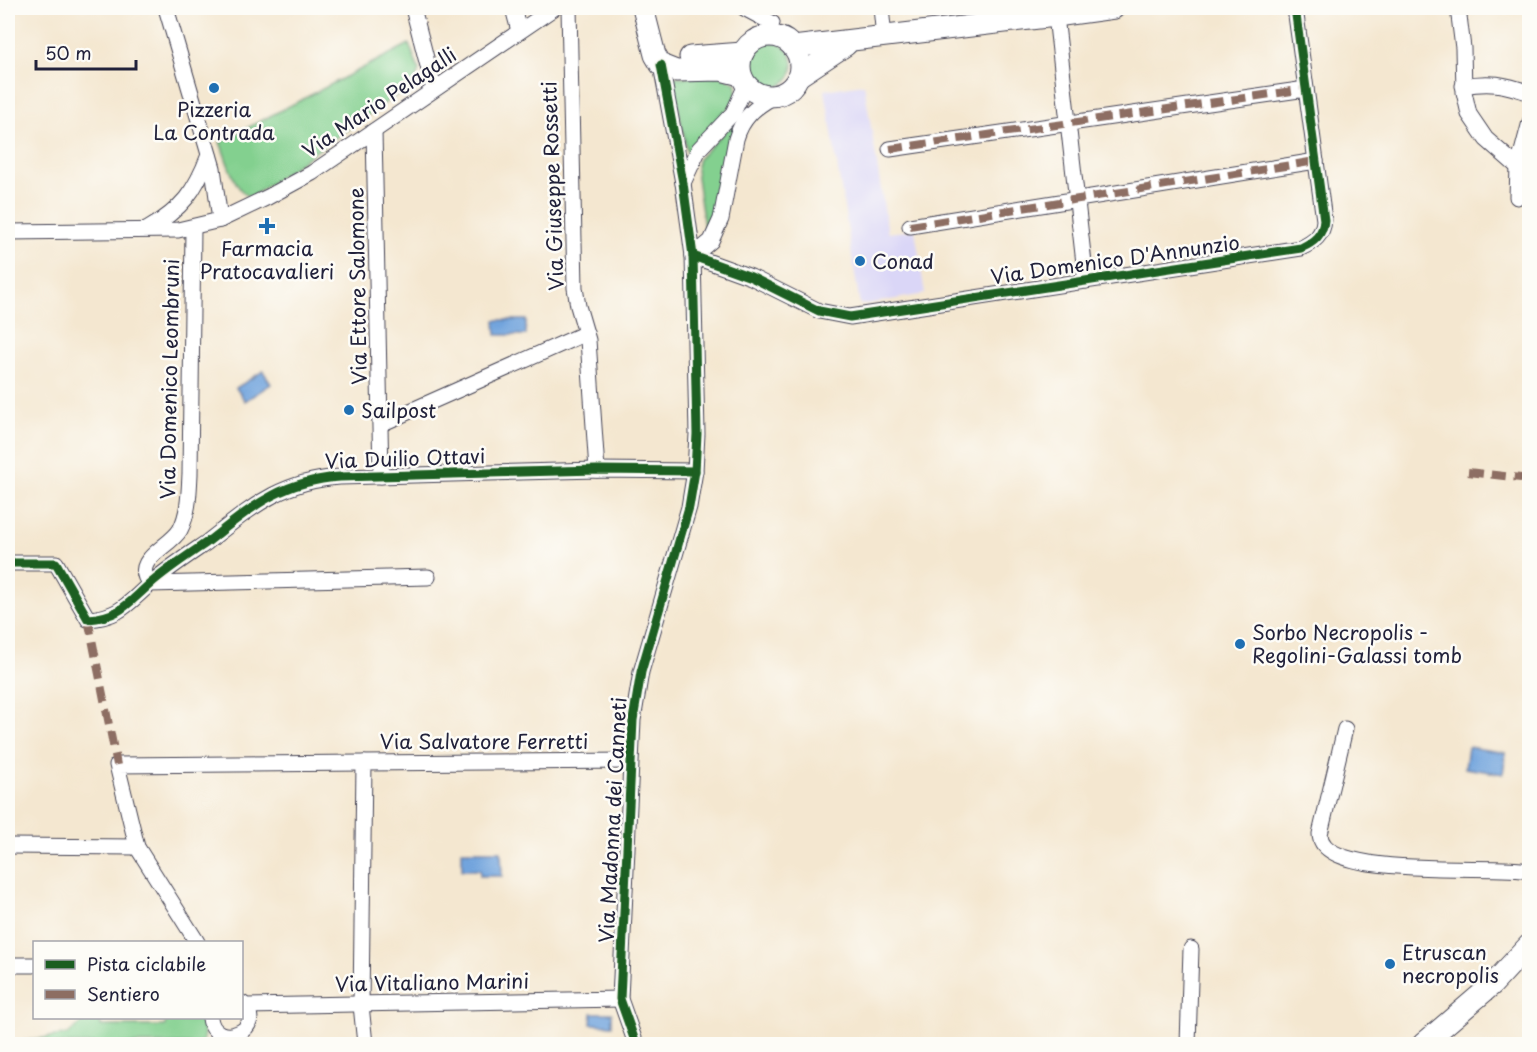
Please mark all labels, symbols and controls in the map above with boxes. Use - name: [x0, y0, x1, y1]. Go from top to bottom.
- scale bar: [36, 33, 136, 71]
- text: 50 m: [45, 39, 92, 66]
- street label: Via Mario Pelagalli: [296, 39, 462, 165]
- marker: Pizzeria La Contrada: [207, 81, 221, 95]
- street label: Via Giuseppe Rossetti: [533, 81, 571, 291]
- place label: Pizzeria La Contrada: [153, 94, 275, 147]
- street label: Via Ettore Salomone: [340, 187, 374, 385]
- marker: Farmacia Pratocavalieri: [260, 219, 274, 233]
- street label: Via Domenico D'Annunzio: [989, 227, 1241, 291]
- place label: Farmacia Pratocavalieri: [200, 233, 334, 286]
- place label: Conad: [872, 246, 934, 276]
- marker: Conad: [853, 254, 867, 268]
- street label: Via Domenico Leombruni: [152, 258, 186, 500]
- place label: Sailpost: [361, 395, 436, 425]
- marker: Sailpost: [342, 403, 356, 417]
- street label: Via Duilio Ottavi: [324, 440, 486, 476]
- place label: Sorbo Necropolis - Regolini-Galassi tomb: [1252, 617, 1462, 670]
- marker: Sorbo Necropolis - Regolini-Galassi tomb: [1233, 637, 1247, 651]
- street label: Via Madonna dei Canneti: [591, 696, 633, 944]
- street label: Via Salvatore Ferretti: [380, 726, 588, 756]
- place label: Etruscan necropolis: [1402, 937, 1499, 990]
- legend: [33, 941, 243, 1019]
- text: Pista ciclabile: [87, 950, 206, 977]
- marker: Etruscan necropolis: [1383, 957, 1397, 971]
- street label: Via Vitaliano Marini: [335, 965, 529, 999]
- text: Sentiero: [87, 980, 160, 1007]

